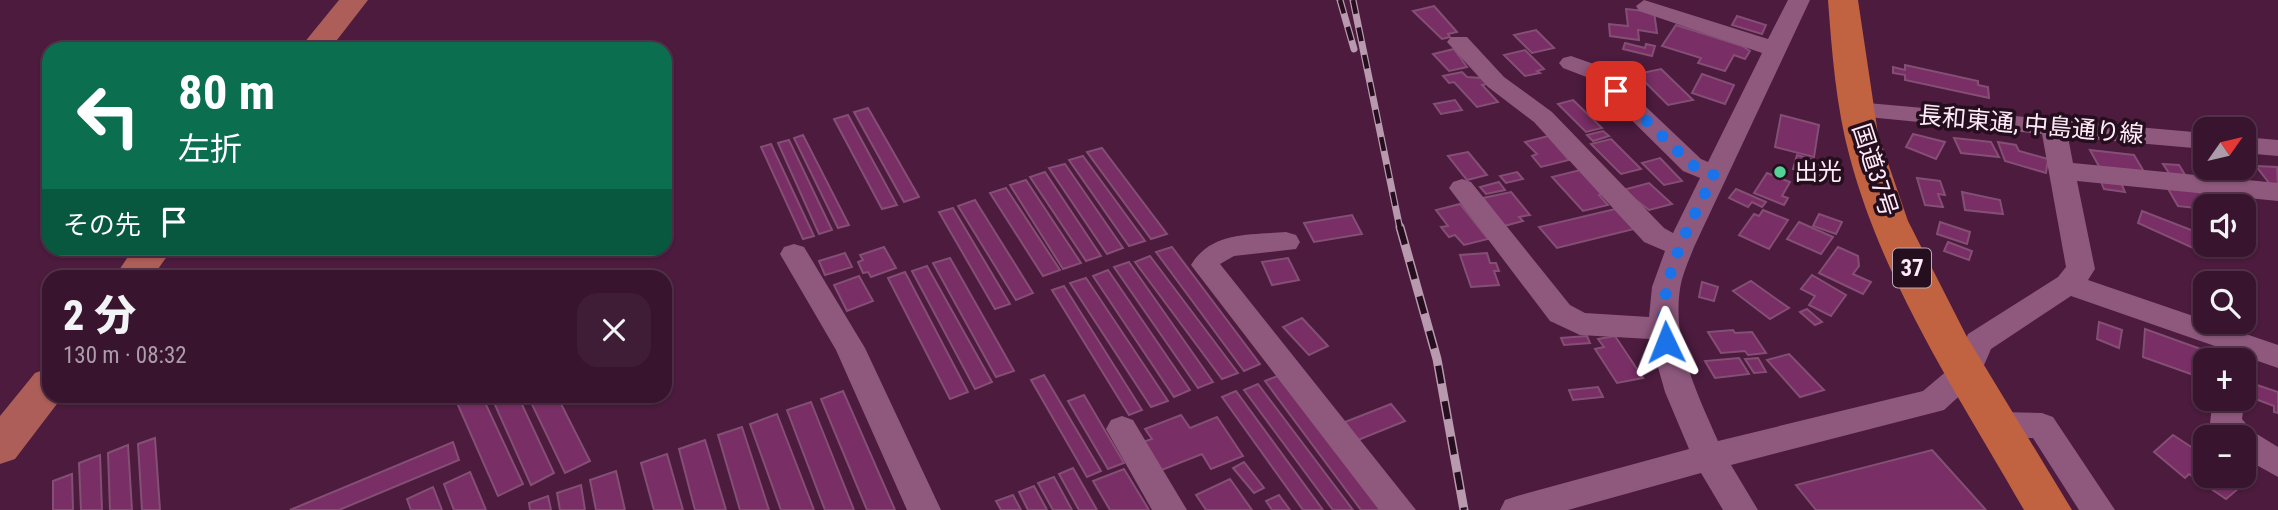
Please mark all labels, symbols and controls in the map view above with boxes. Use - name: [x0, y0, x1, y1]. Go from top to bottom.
- pin: [1586, 61, 1646, 121]
- text: 80 m: [178, 64, 275, 121]
- icon: left: [63, 70, 154, 161]
- icon: arrive: [1597, 72, 1635, 110]
- street label: 長和東通, 中島通り線: [1917, 101, 2145, 149]
- north arrow: [2193, 117, 2256, 180]
- map controls: [2193, 117, 2256, 488]
- street label: 国道37号: [1847, 120, 1903, 220]
- text: 左折: [178, 130, 242, 168]
- place label: 出光: [1794, 158, 1842, 186]
- marker: 出光: [1772, 164, 1788, 180]
- button: sound: [2193, 194, 2256, 257]
- icon: arrive: [155, 203, 193, 241]
- text: その先: [63, 210, 141, 240]
- road number: 37: [1893, 248, 1931, 288]
- button: search: [2193, 271, 2256, 334]
- text: 2 分: [63, 291, 136, 340]
- button: close: [577, 293, 651, 367]
- position arrow: [1629, 305, 1703, 379]
- text: 130 m · 08:32: [63, 342, 187, 369]
- button: +: [2193, 348, 2256, 411]
- button: −: [2193, 425, 2256, 488]

